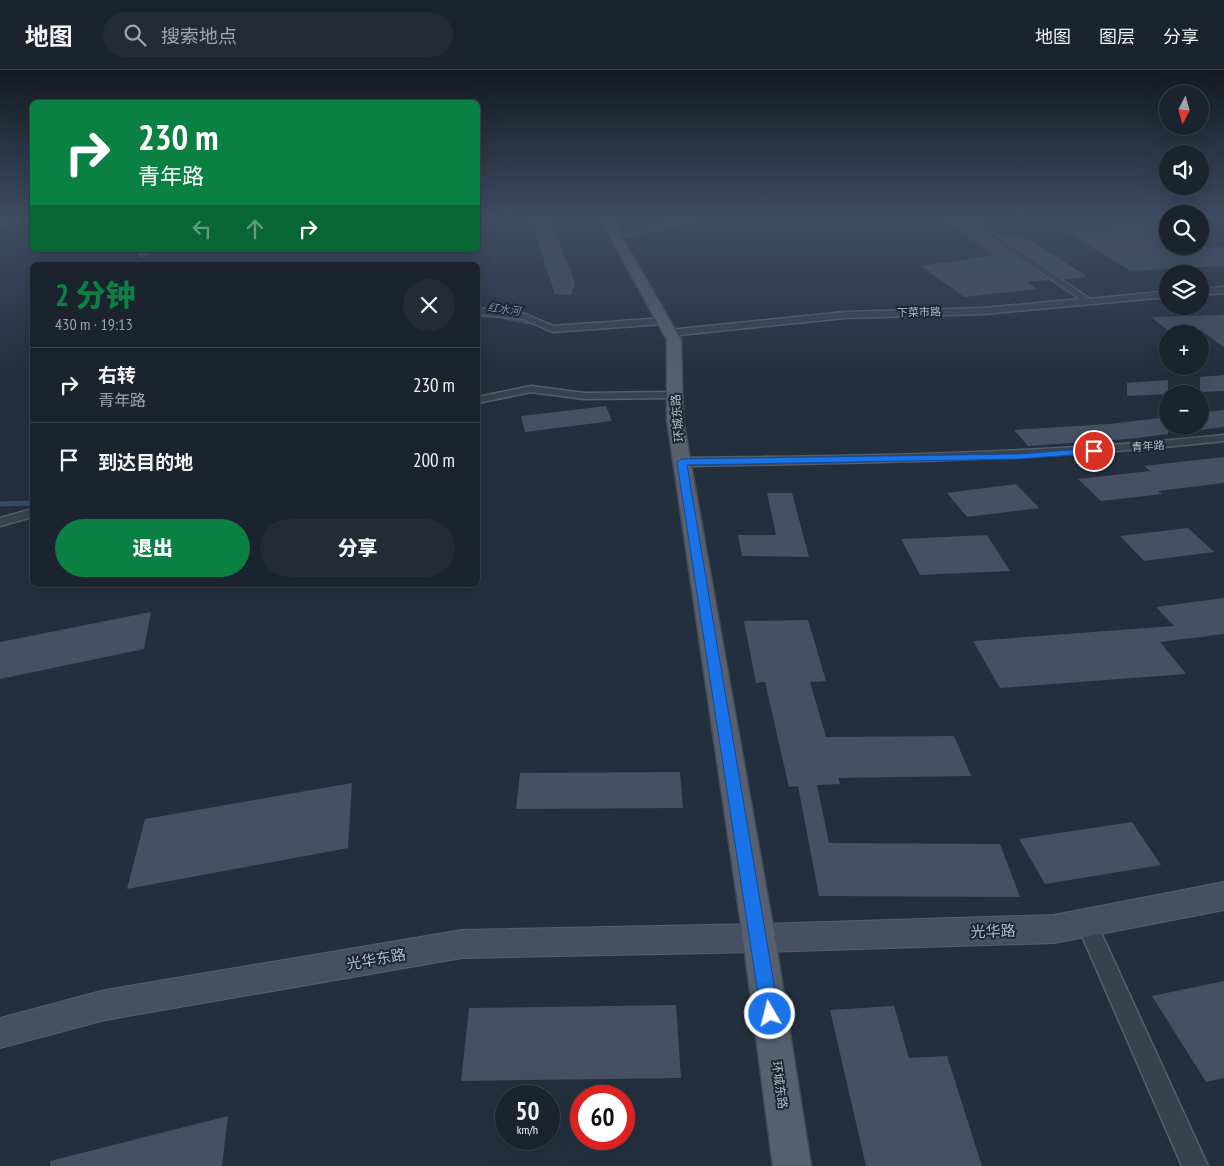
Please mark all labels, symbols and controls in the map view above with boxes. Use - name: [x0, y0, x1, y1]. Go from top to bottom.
- search box: [103, 12, 453, 57]
- text: 地图: [25, 21, 73, 52]
- icon: search: [121, 21, 149, 49]
- text: 搜索地点: [161, 24, 237, 48]
- text: 地图: [1035, 25, 1071, 48]
- text: 图层: [1099, 25, 1135, 48]
- text: 分享: [1163, 25, 1199, 48]
- north arrow: [1159, 85, 1209, 135]
- map controls: [1159, 85, 1209, 435]
- text: 230 m: [138, 114, 219, 160]
- icon: right: [55, 120, 120, 185]
- button: sound: [1159, 145, 1209, 195]
- text: 青年路: [138, 162, 204, 190]
- button: search: [1159, 205, 1209, 255]
- icon: left: [188, 215, 216, 243]
- icon: ahead: [241, 215, 269, 243]
- icon: right: [294, 215, 322, 243]
- button: layers: [1159, 265, 1209, 315]
- text: 2 分钟: [55, 275, 136, 314]
- button: close: [403, 279, 455, 331]
- water label: 红水河: [487, 300, 523, 319]
- street label: 下菜市路: [897, 305, 941, 319]
- text: 430 m · 19:13: [55, 314, 133, 334]
- button: +: [1159, 325, 1209, 375]
- text: 右转: [98, 363, 136, 387]
- icon: right: [55, 371, 83, 399]
- text: 230 m: [413, 373, 455, 397]
- button: −: [1159, 385, 1209, 435]
- text: 青年路: [98, 390, 146, 410]
- street label: 环城东路: [667, 393, 687, 443]
- pin: [1073, 430, 1115, 472]
- icon: arrive: [1080, 437, 1108, 465]
- street label: 青年路: [1131, 438, 1165, 454]
- icon: arrive: [55, 446, 83, 474]
- text: 200 m: [413, 448, 455, 472]
- text: 到达目的地: [98, 450, 193, 474]
- button: 退出: [55, 519, 250, 577]
- button: 分享: [260, 519, 455, 577]
- street label: 光华路: [970, 921, 1016, 941]
- street label: 光华东路: [345, 944, 407, 974]
- position arrow: [743, 987, 795, 1039]
- street label: 环城东路: [769, 1060, 791, 1110]
- speed limit sign: 60: [570, 1085, 635, 1150]
- text: 50: [516, 1095, 539, 1127]
- text: km/h: [517, 1122, 538, 1137]

